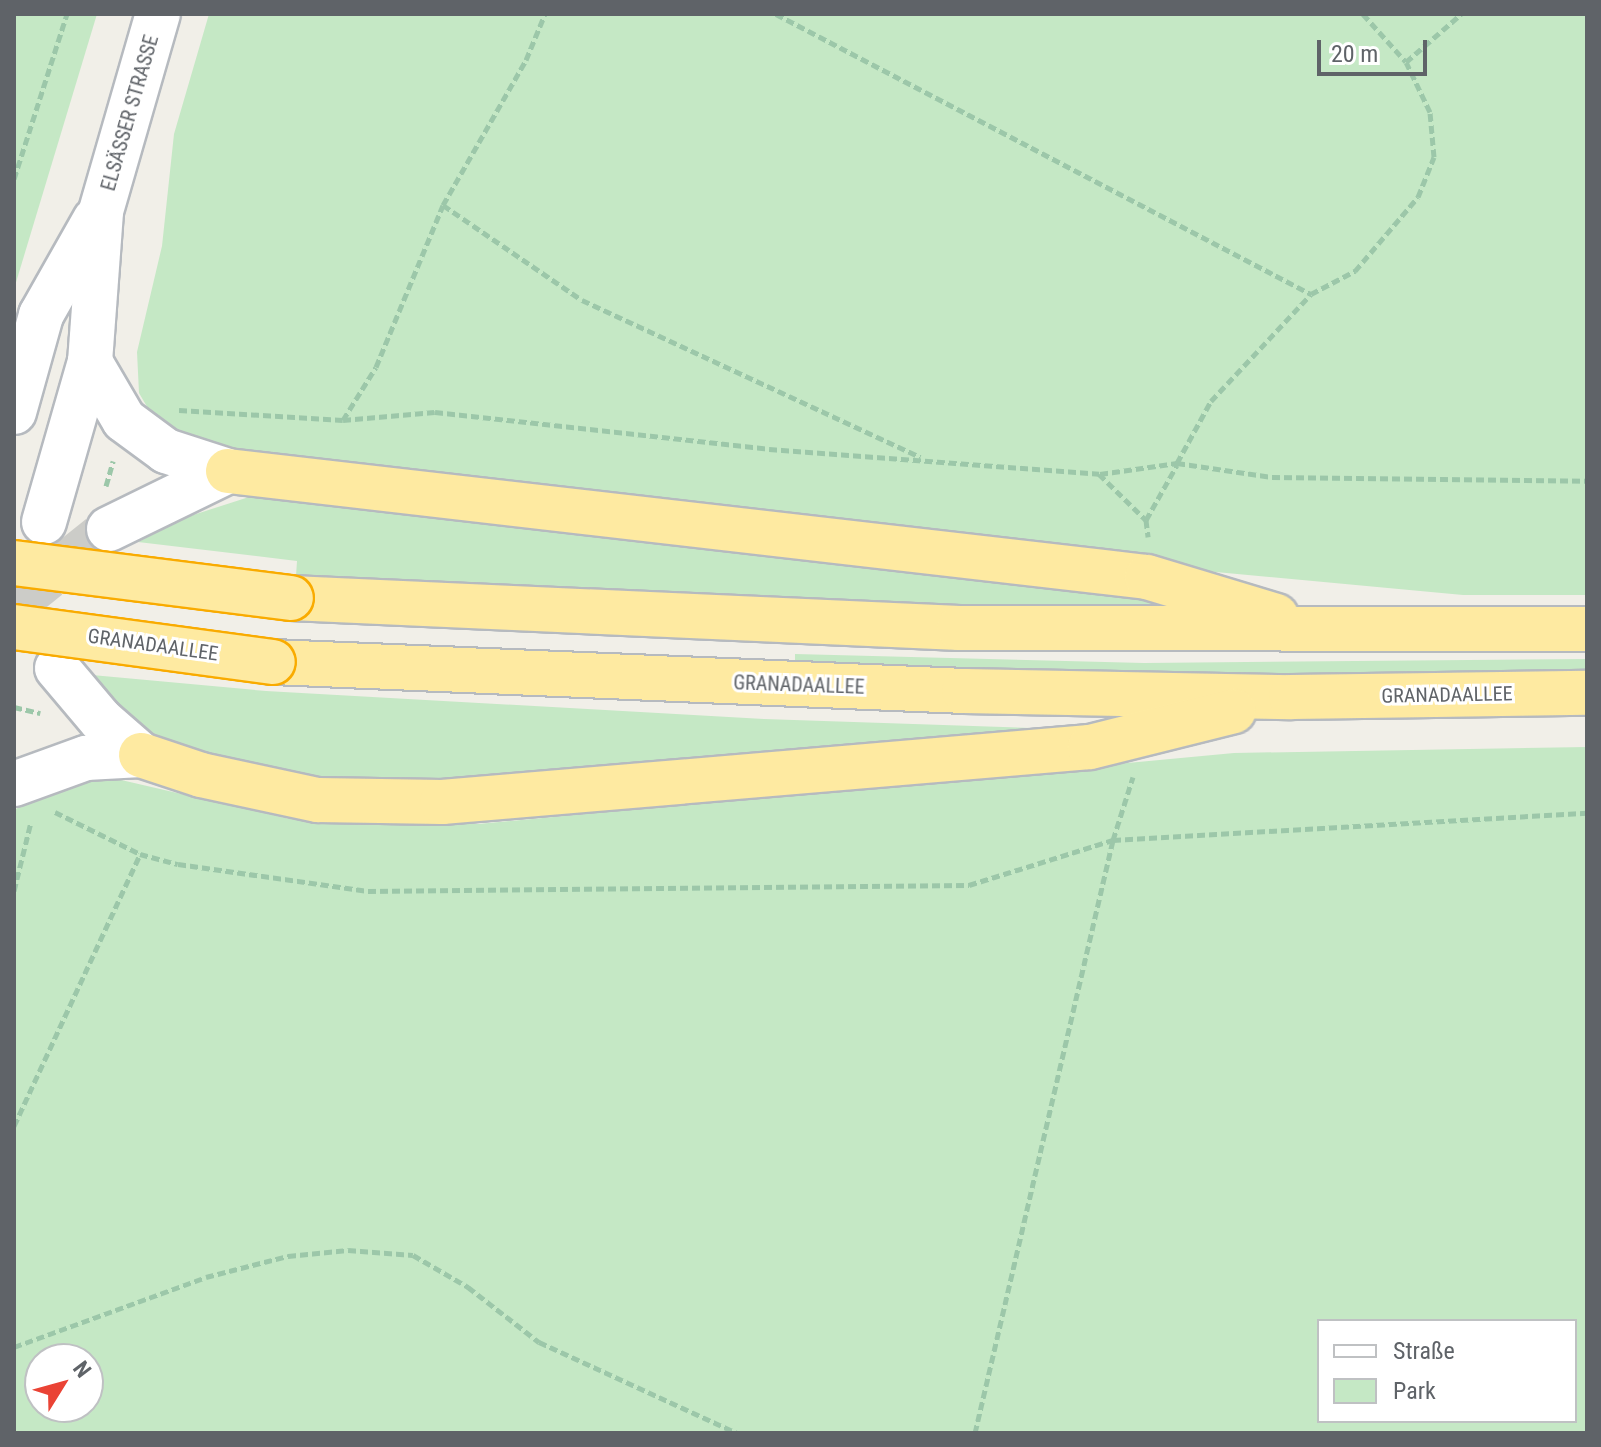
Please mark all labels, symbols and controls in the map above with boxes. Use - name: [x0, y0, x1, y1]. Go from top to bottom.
- scale bar: [1321, 24, 1431, 74]
- street label: ELSÄSSER STRASSE: [96, 32, 164, 194]
- text: 20 m: [1331, 40, 1378, 68]
- street label: GRANADAALLEE: [86, 624, 220, 666]
- street label: GRANADAALLEE: [733, 671, 865, 699]
- street label: GRANADAALLEE: [1381, 682, 1513, 708]
- legend: [1317, 1319, 1577, 1423]
- text: Straße: [1393, 1337, 1455, 1365]
- north arrow: [24, 1343, 104, 1423]
- text: N: [68, 1357, 96, 1382]
- text: Park: [1393, 1377, 1436, 1405]

